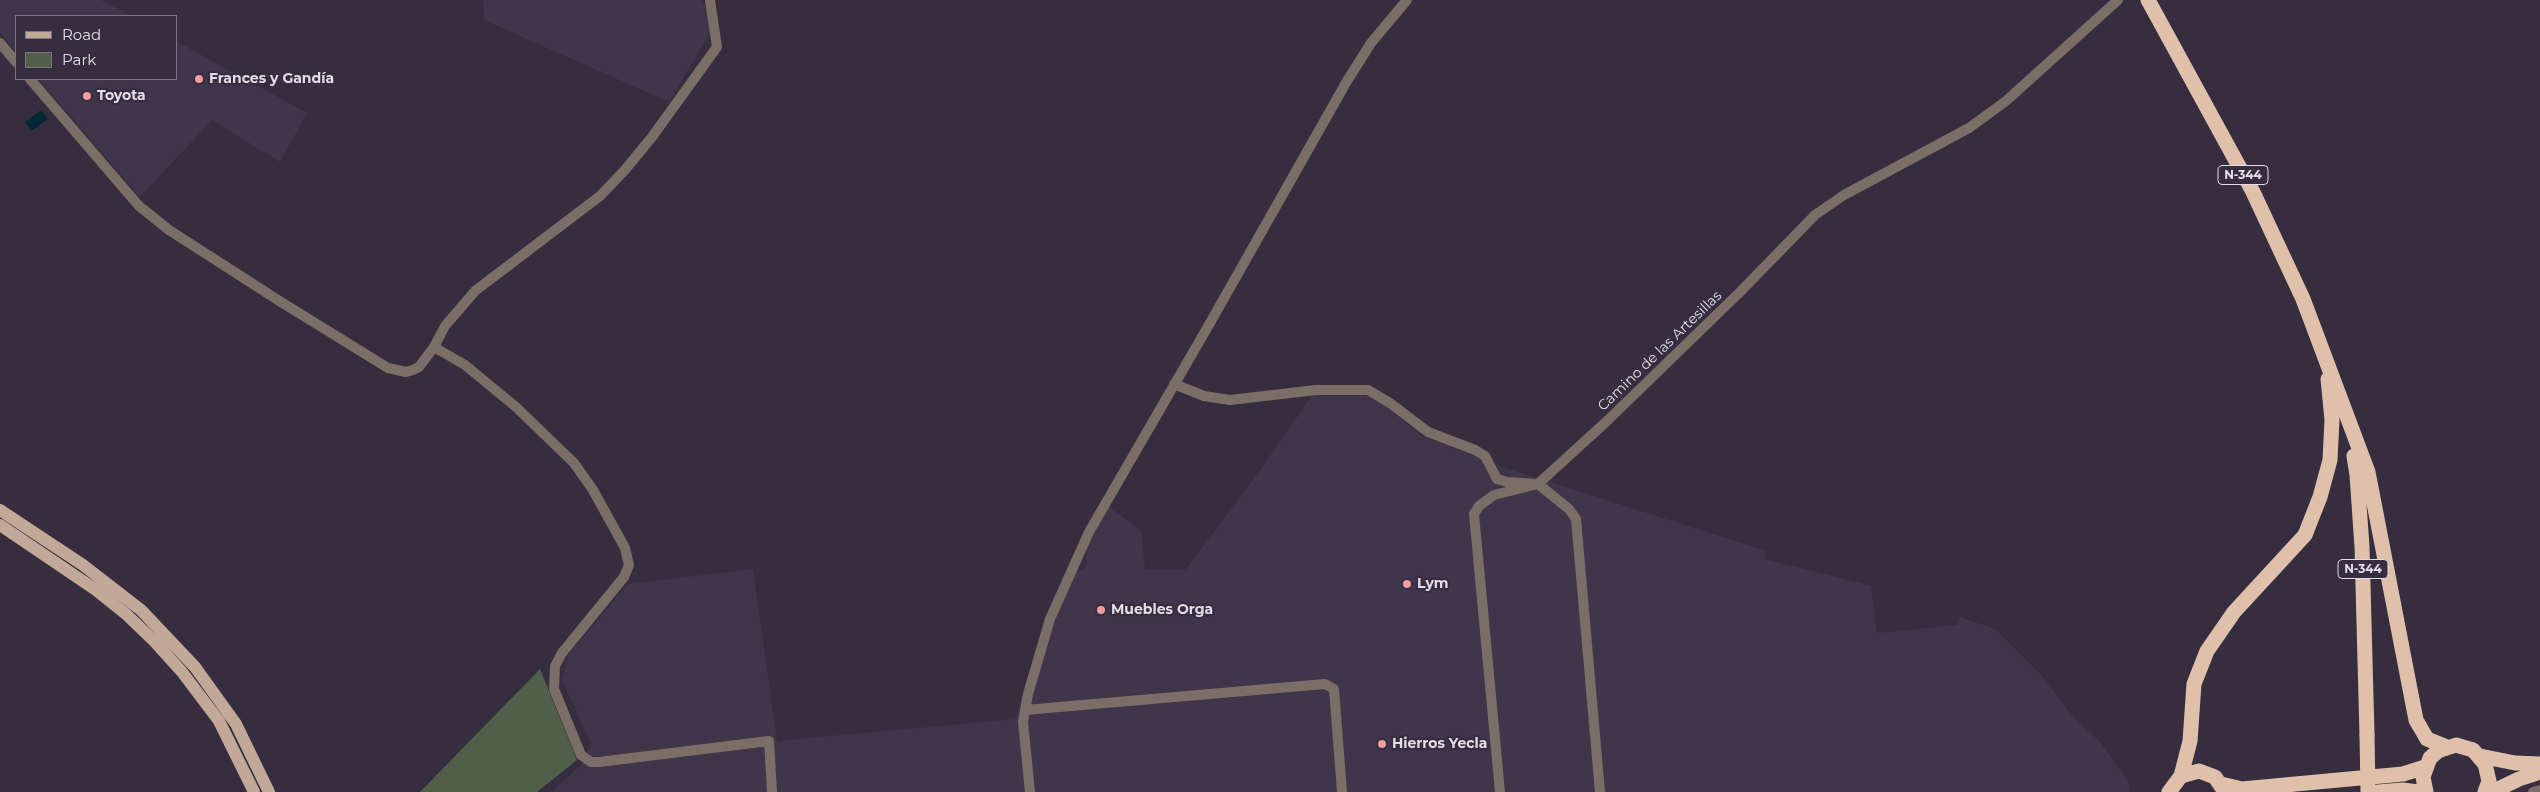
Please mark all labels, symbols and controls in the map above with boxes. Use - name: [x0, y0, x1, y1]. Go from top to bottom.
- legend: [15, 15, 178, 80]
- text: Road: [62, 25, 101, 44]
- text: Park: [62, 50, 96, 69]
- place label: Frances y Gandía: [209, 71, 334, 87]
- marker: Frances y Gandía: [193, 73, 205, 85]
- place label: Toyota: [97, 88, 146, 104]
- marker: Toyota: [81, 90, 93, 102]
- road number: N-344: [2218, 166, 2268, 184]
- street label: Camino de las Artesillas: [1595, 287, 1725, 415]
- road number: N-344: [2338, 560, 2388, 578]
- place label: Lym: [1417, 576, 1449, 592]
- marker: Lym: [1401, 578, 1413, 590]
- place label: Muebles Orga: [1111, 602, 1213, 618]
- marker: Muebles Orga: [1095, 604, 1107, 616]
- place label: Hierros Yecla: [1392, 736, 1487, 752]
- marker: Hierros Yecla: [1376, 738, 1388, 750]

